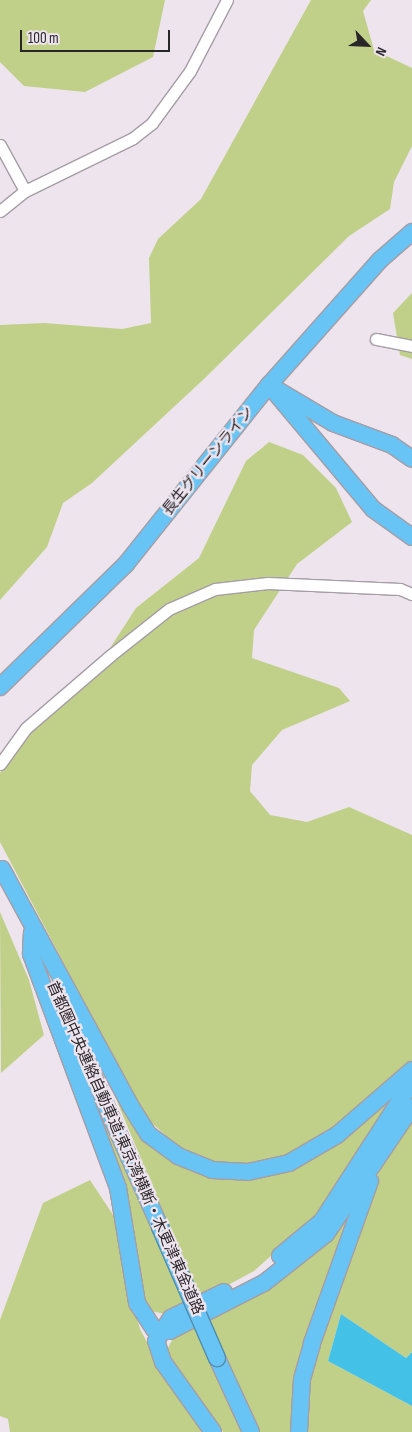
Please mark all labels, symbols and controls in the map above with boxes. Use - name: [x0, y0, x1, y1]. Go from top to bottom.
- scale bar: [22, 20, 172, 52]
- north arrow: [342, 20, 392, 70]
- text: 100 m: [28, 29, 59, 48]
- text: N: [372, 45, 390, 59]
- street label: 長生グリーンライン: [159, 403, 257, 519]
- street label: 首都圏中央連絡自動車道;東京湾横断・木更津東金道路: [43, 979, 207, 1317]

